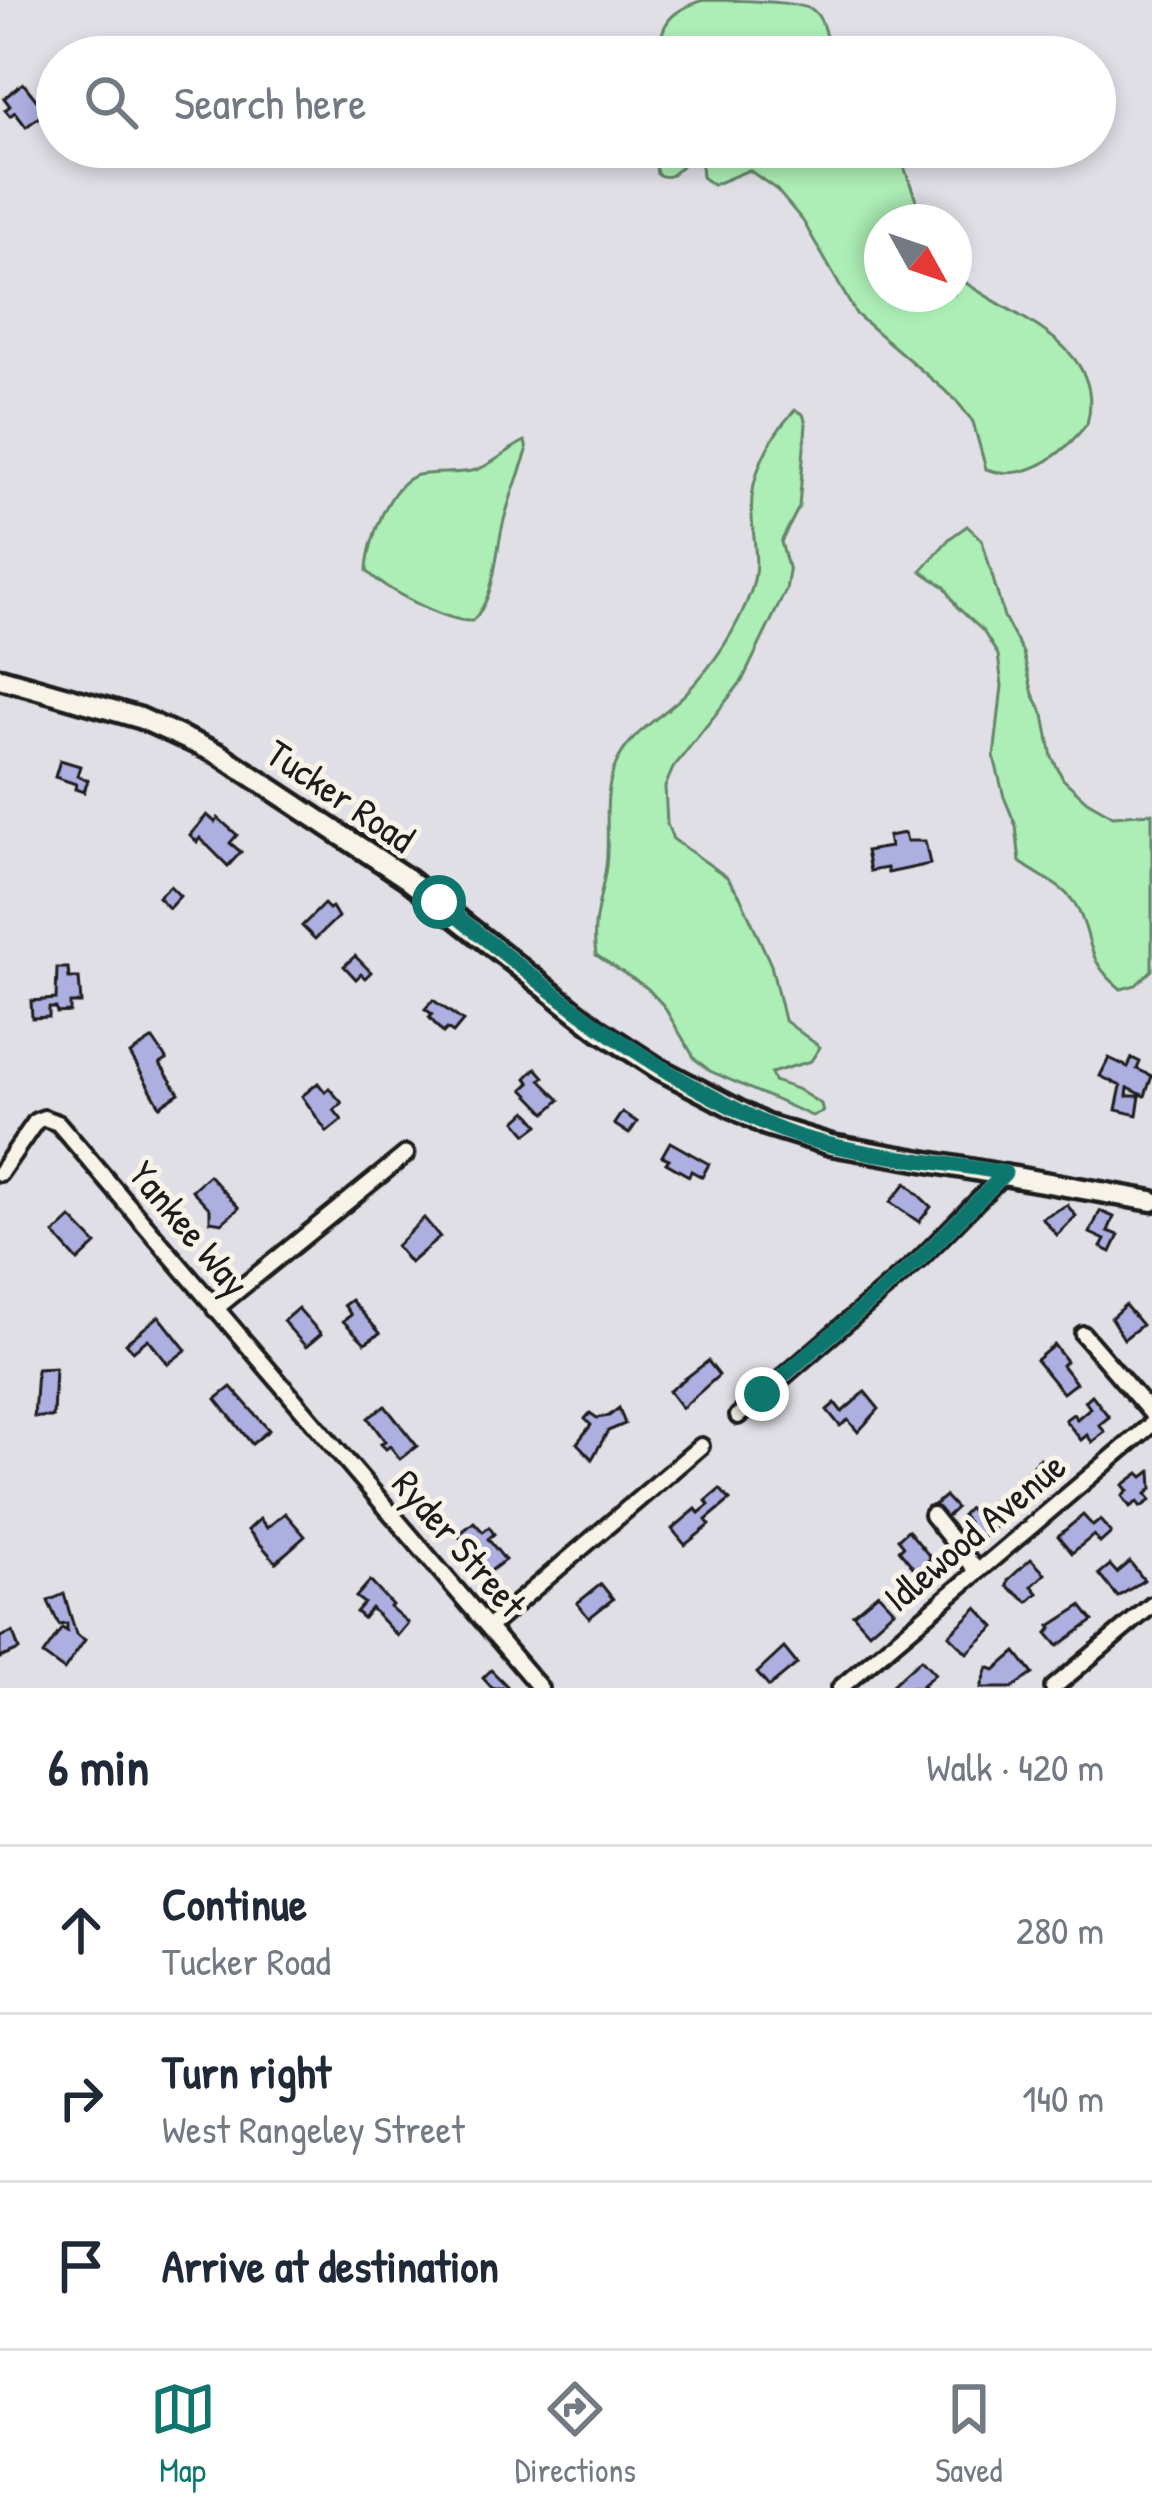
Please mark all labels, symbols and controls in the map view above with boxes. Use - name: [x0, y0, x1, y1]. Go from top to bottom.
- search box: [36, 36, 1116, 168]
- icon: search: [78, 69, 144, 135]
- text: Search here: [174, 72, 366, 133]
- north arrow: [864, 204, 972, 312]
- street label: Tucker Road: [256, 726, 426, 864]
- route start: [412, 875, 466, 929]
- street label: Yankee Way: [118, 1149, 262, 1307]
- route end: [735, 1367, 789, 1421]
- street label: Idlewood Avenue: [872, 1439, 1076, 1623]
- street label: Ryder Street: [381, 1458, 539, 1629]
- text: 6 min: [48, 1732, 149, 1801]
- text: Walk · 420 m: [927, 1740, 1104, 1793]
- text: Continue: [162, 1873, 307, 1934]
- icon: ahead: [48, 1897, 114, 1963]
- text: 280 m: [1016, 1903, 1104, 1956]
- text: Tucker Road: [162, 1934, 331, 1987]
- text: Turn right: [162, 2041, 331, 2102]
- icon: right: [48, 2065, 114, 2131]
- text: 140 m: [1022, 2071, 1104, 2124]
- text: West Rangeley Street: [162, 2102, 465, 2155]
- icon: arrive: [48, 2233, 114, 2299]
- text: Arrive at destination: [162, 2235, 499, 2296]
- tab: Map: [150, 2376, 216, 2492]
- tab: Directions: [515, 2376, 636, 2492]
- tab: Saved: [935, 2376, 1002, 2492]

